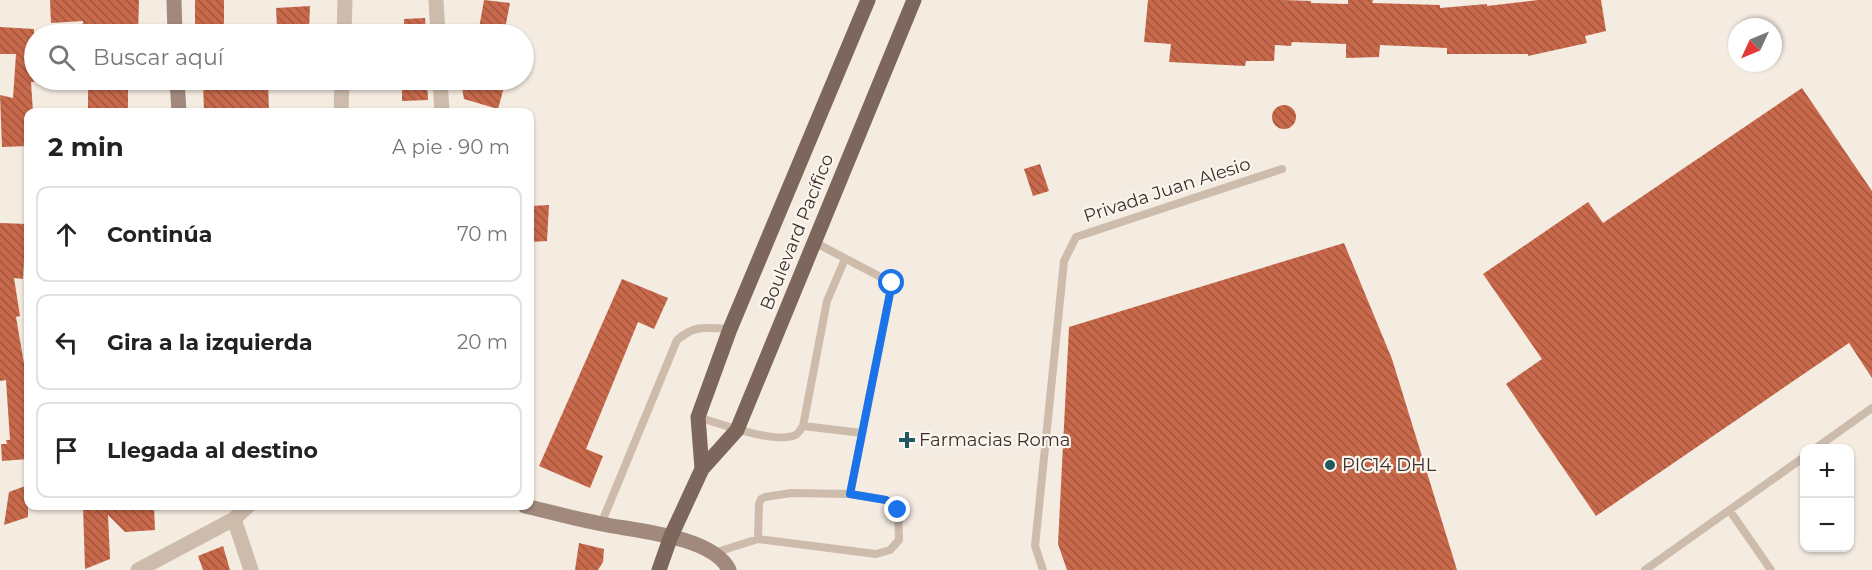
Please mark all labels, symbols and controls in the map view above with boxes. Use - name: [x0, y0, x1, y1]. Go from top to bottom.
- north arrow: [1728, 18, 1782, 72]
- search box: [24, 24, 534, 90]
- icon: search: [45, 41, 78, 74]
- text: Buscar aquí: [93, 44, 224, 71]
- text: 2 min: [48, 131, 124, 163]
- text: A pie · 90 m: [392, 135, 510, 159]
- street label: Boulevard Pacífico: [756, 151, 838, 313]
- street label: Privada Juan Alesio: [1081, 153, 1253, 227]
- icon: ahead: [50, 218, 83, 251]
- text: Continúa: [107, 221, 212, 248]
- text: 70 m: [457, 222, 508, 246]
- route start: [878, 269, 904, 295]
- icon: left: [50, 326, 83, 359]
- text: Gira a la izquierda: [107, 329, 313, 356]
- text: 20 m: [457, 330, 508, 354]
- place label: Farmacias Roma: [919, 429, 1070, 451]
- marker: Farmacias Roma: [900, 433, 914, 447]
- icon: arrive: [50, 434, 83, 467]
- text: Llegada al destino: [107, 437, 318, 464]
- map controls: [1800, 444, 1854, 552]
- button: +: [1800, 444, 1854, 498]
- place label: PIC14 DHL: [1342, 454, 1437, 476]
- marker: PIC14 DHL: [1323, 458, 1337, 472]
- route end: [884, 496, 910, 522]
- button: −: [1800, 498, 1854, 552]

